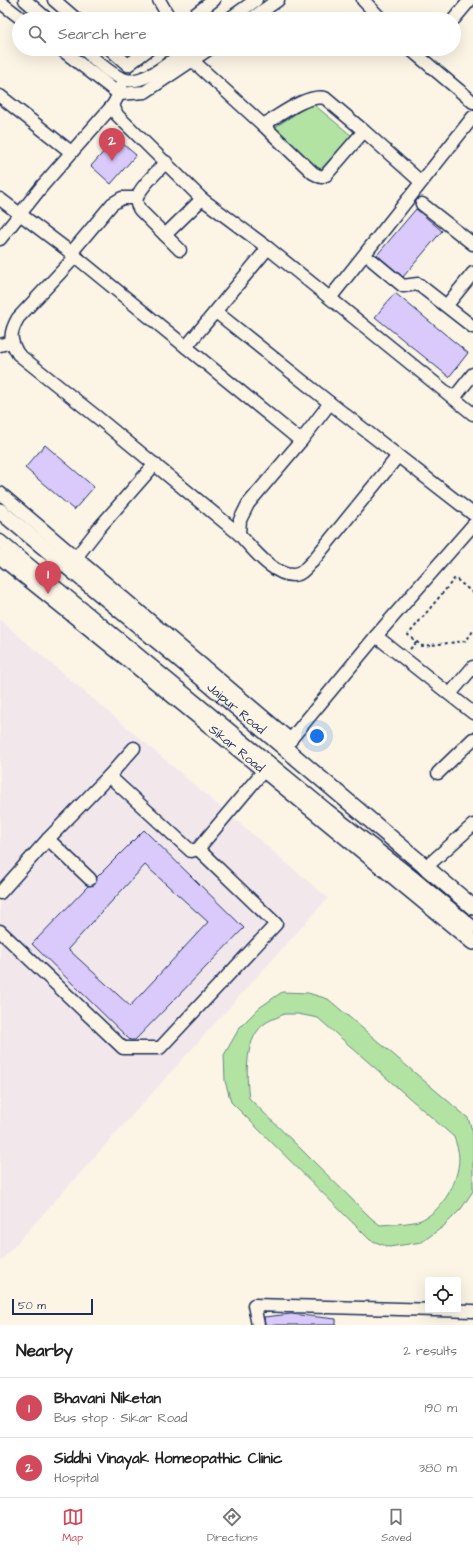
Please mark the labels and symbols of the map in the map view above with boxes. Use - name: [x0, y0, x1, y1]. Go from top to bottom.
- pin: 2: [99, 128, 125, 161]
- pin: 1: [35, 561, 61, 594]
- street label: Jaipur Road: [203, 679, 270, 739]
- street label: Sikar Road: [205, 720, 268, 777]
- your location: [307, 726, 327, 746]
- scale bar: [12, 1297, 93, 1316]

